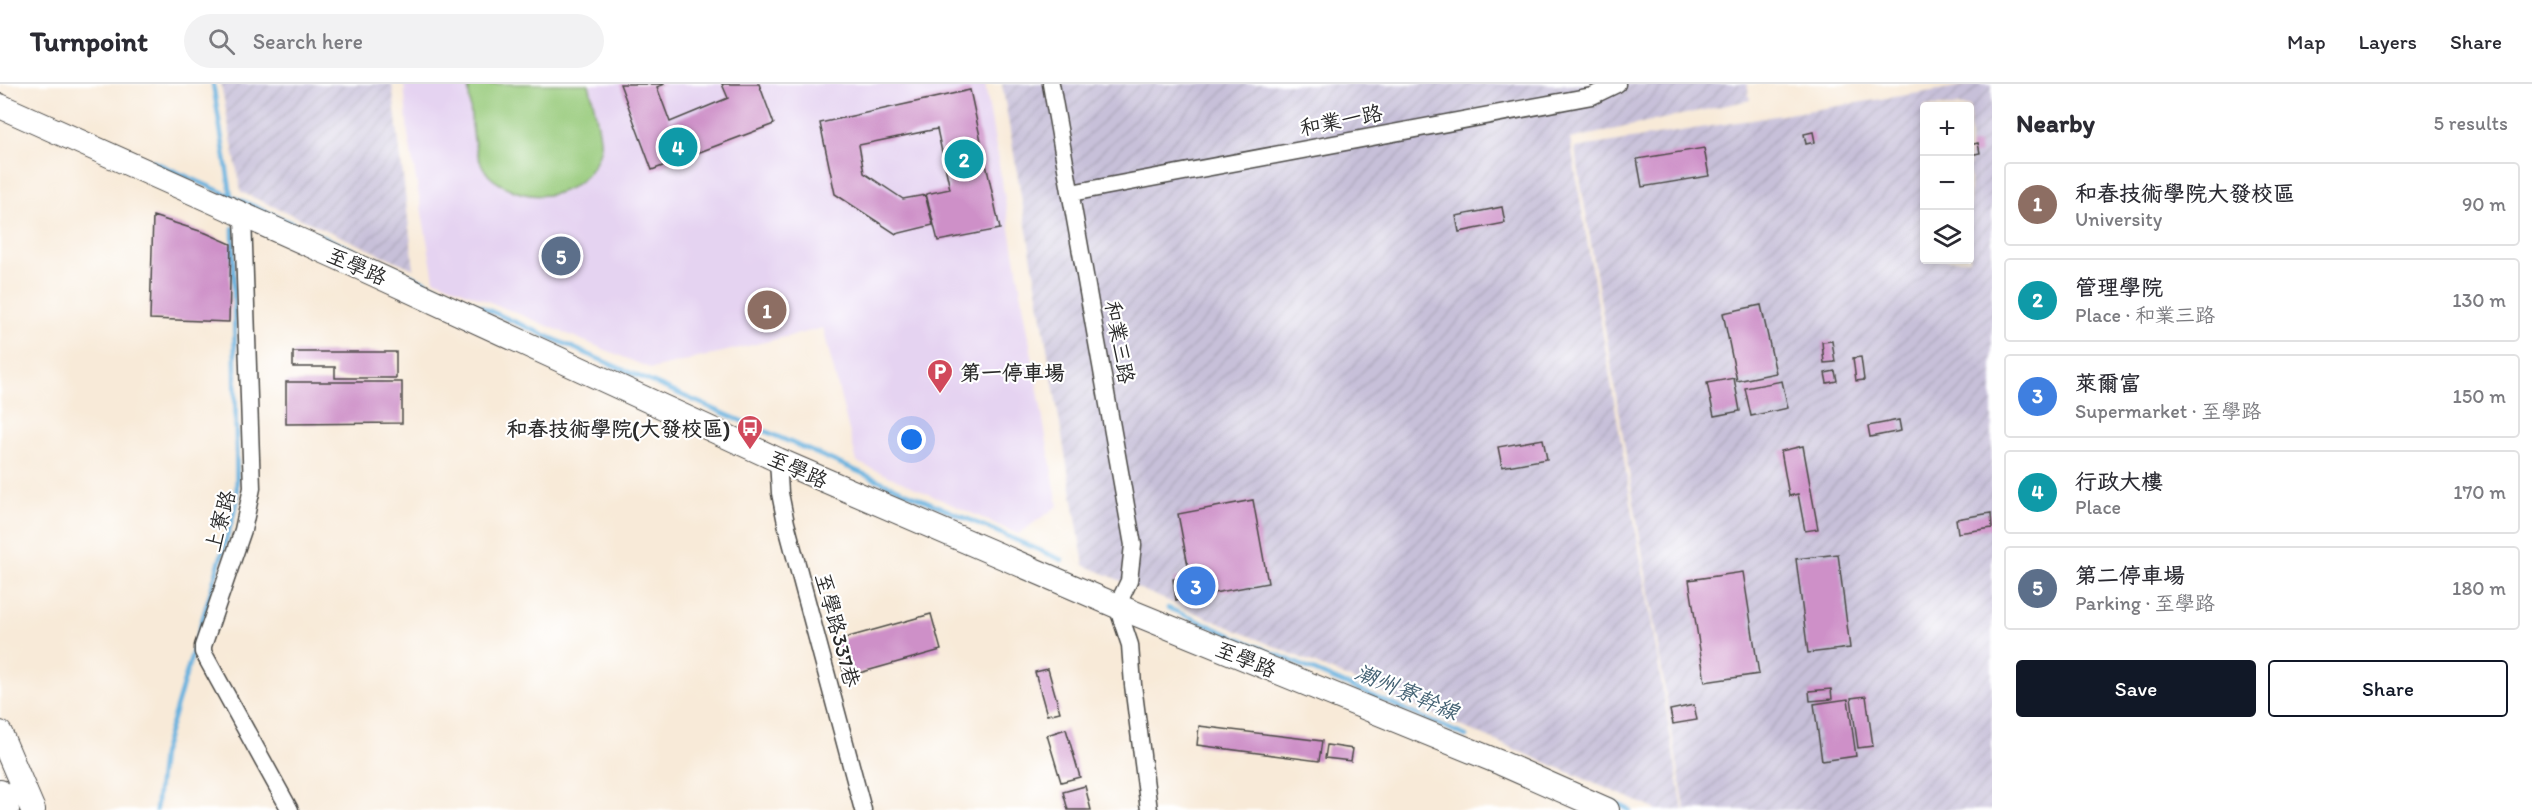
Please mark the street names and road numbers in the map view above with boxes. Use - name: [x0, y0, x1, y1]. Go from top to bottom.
- street label: 和業一路: [1297, 100, 1385, 140]
- street label: 至學路: [323, 242, 391, 290]
- street label: 和業三路: [1100, 298, 1140, 386]
- street label: 至學路: [764, 445, 832, 493]
- street label: 上寮路: [200, 487, 240, 555]
- street label: 至學路337巷: [811, 570, 865, 690]
- street label: 至學路: [1212, 636, 1280, 682]

